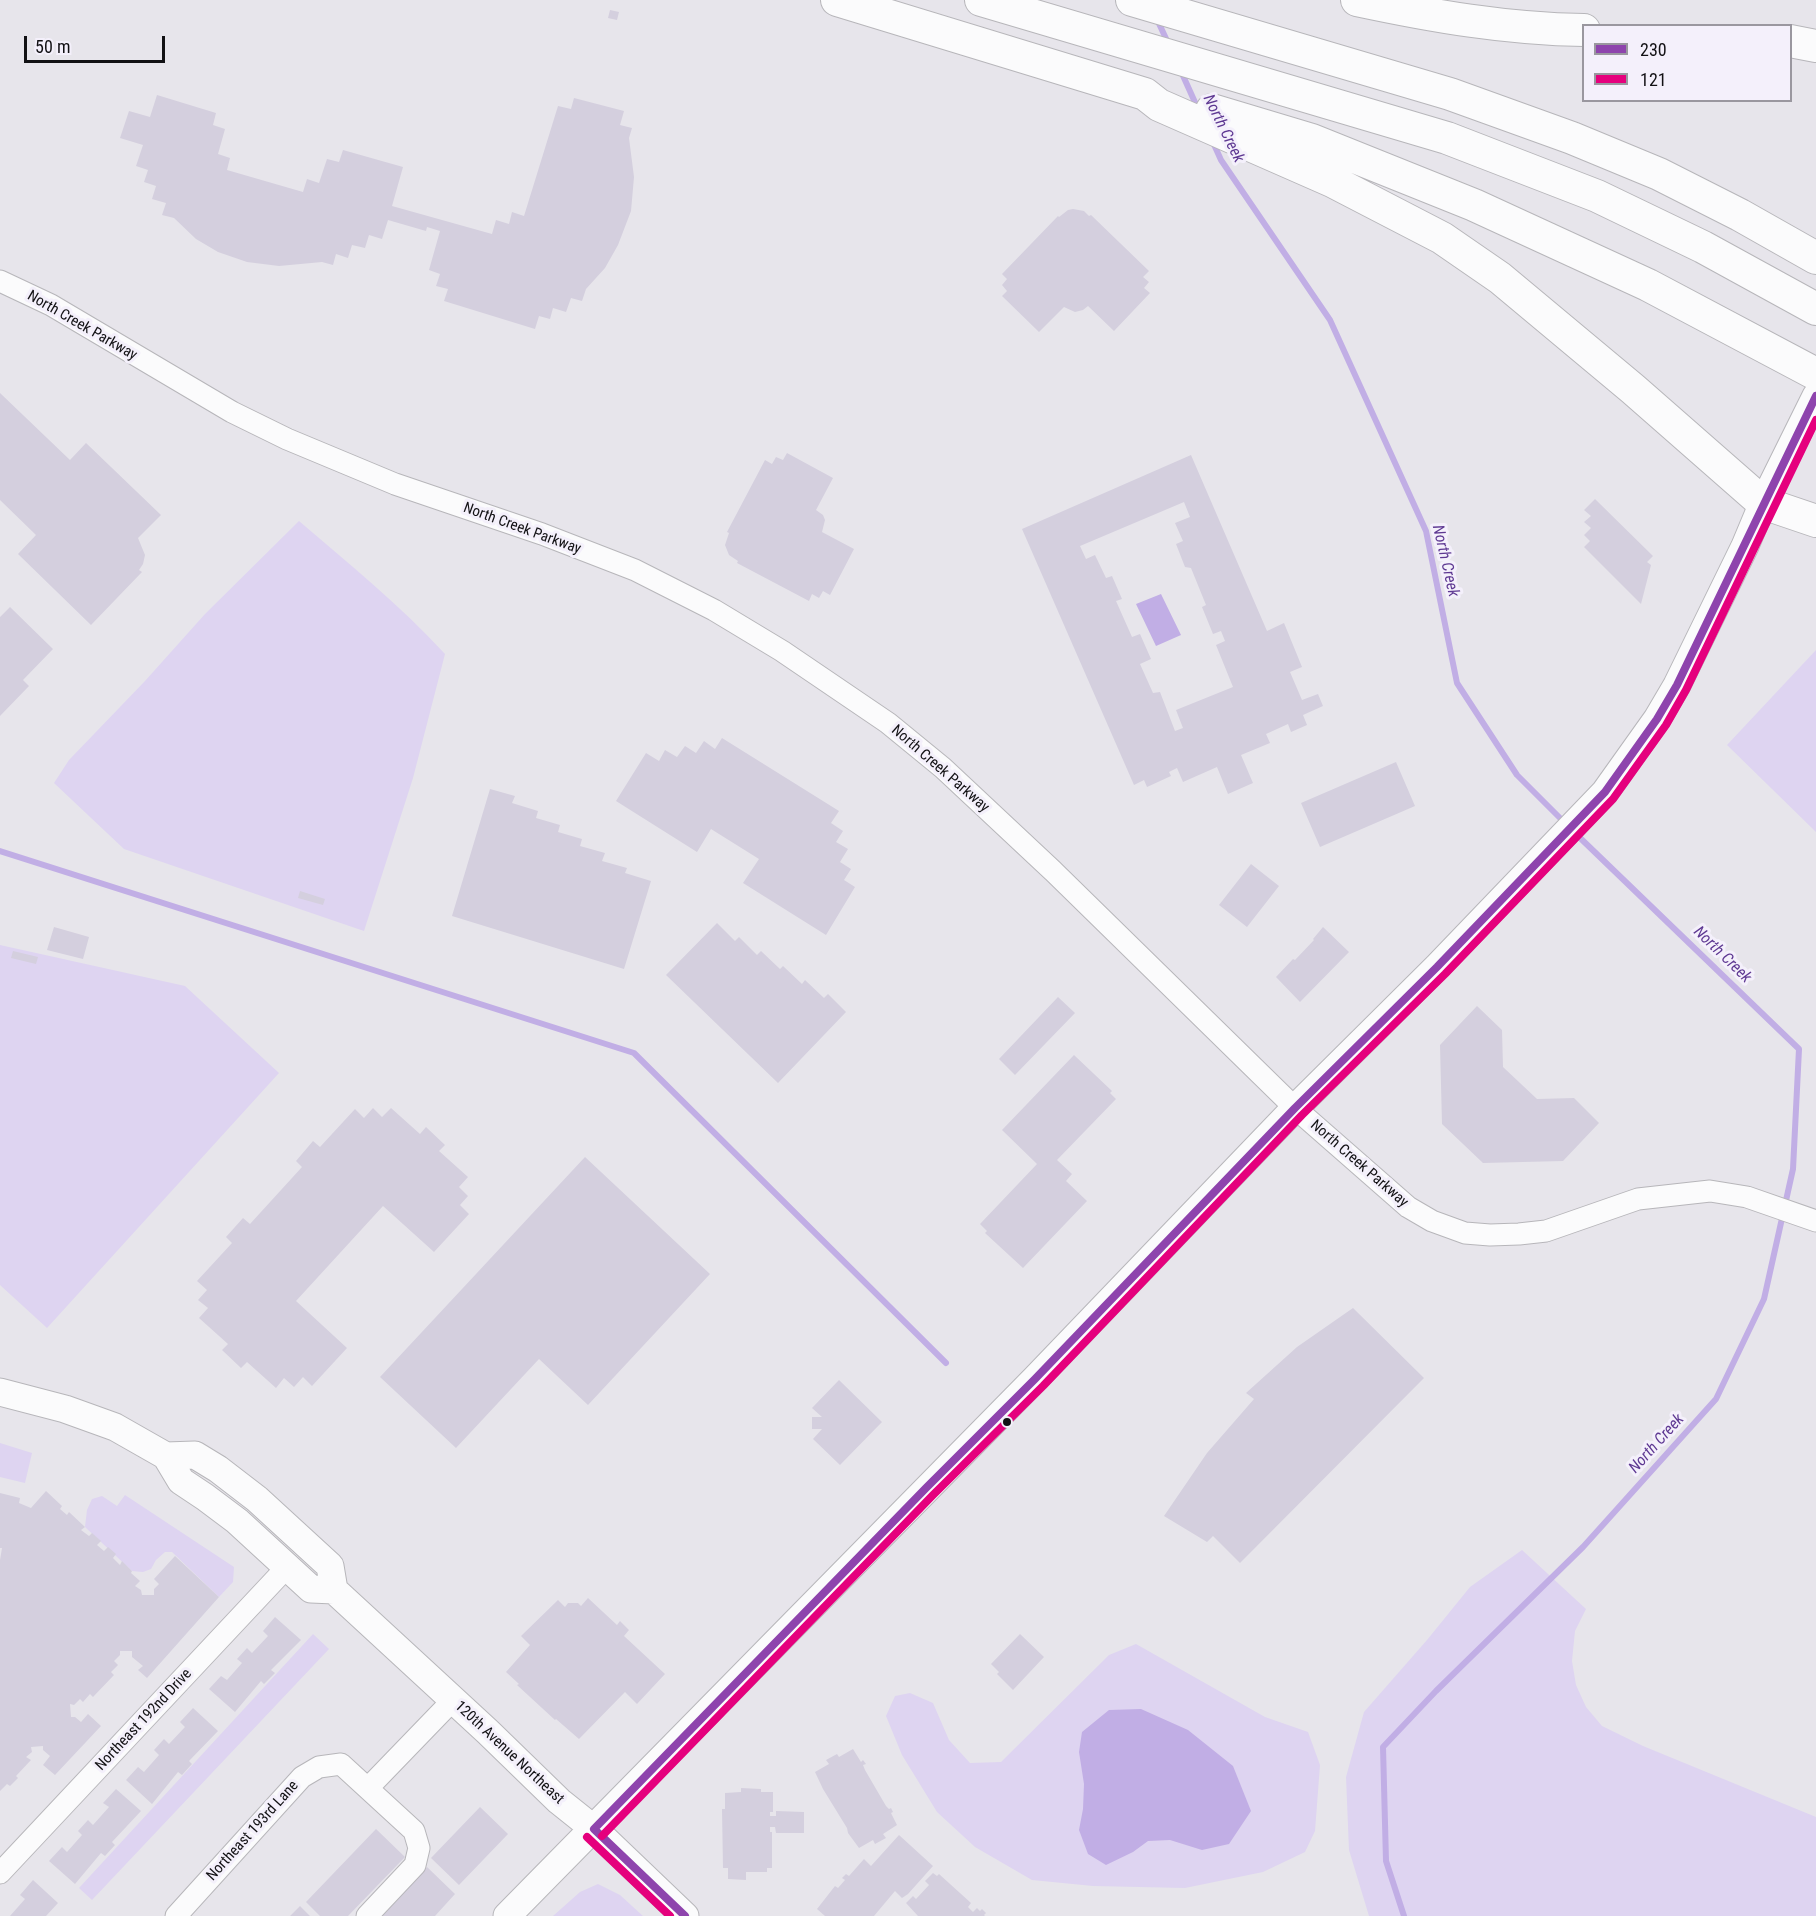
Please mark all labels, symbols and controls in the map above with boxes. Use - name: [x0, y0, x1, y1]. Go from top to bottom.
- scale bar: [27, 24, 168, 62]
- legend: [1582, 24, 1792, 102]
- text: 50 m: [35, 36, 70, 57]
- text: 230: [1640, 39, 1667, 60]
- text: 121: [1640, 69, 1667, 90]
- water label: North Creek: [1198, 92, 1248, 166]
- street label: North Creek Parkway: [24, 287, 140, 365]
- street label: North Creek Parkway: [461, 499, 583, 559]
- water label: North Creek: [1427, 523, 1463, 599]
- street label: North Creek Parkway: [887, 722, 993, 816]
- water label: North Creek: [1689, 923, 1755, 987]
- street label: North Creek Parkway: [1306, 1117, 1412, 1211]
- water label: North Creek: [1625, 1410, 1689, 1478]
- unlabelled marker: [1001, 1416, 1013, 1428]
- street label: Northeast 192nd Drive: [92, 1665, 196, 1775]
- street label: 120th Avenue Northeast: [451, 1698, 567, 1808]
- street label: Northeast 193rd Lane: [203, 1777, 303, 1885]

